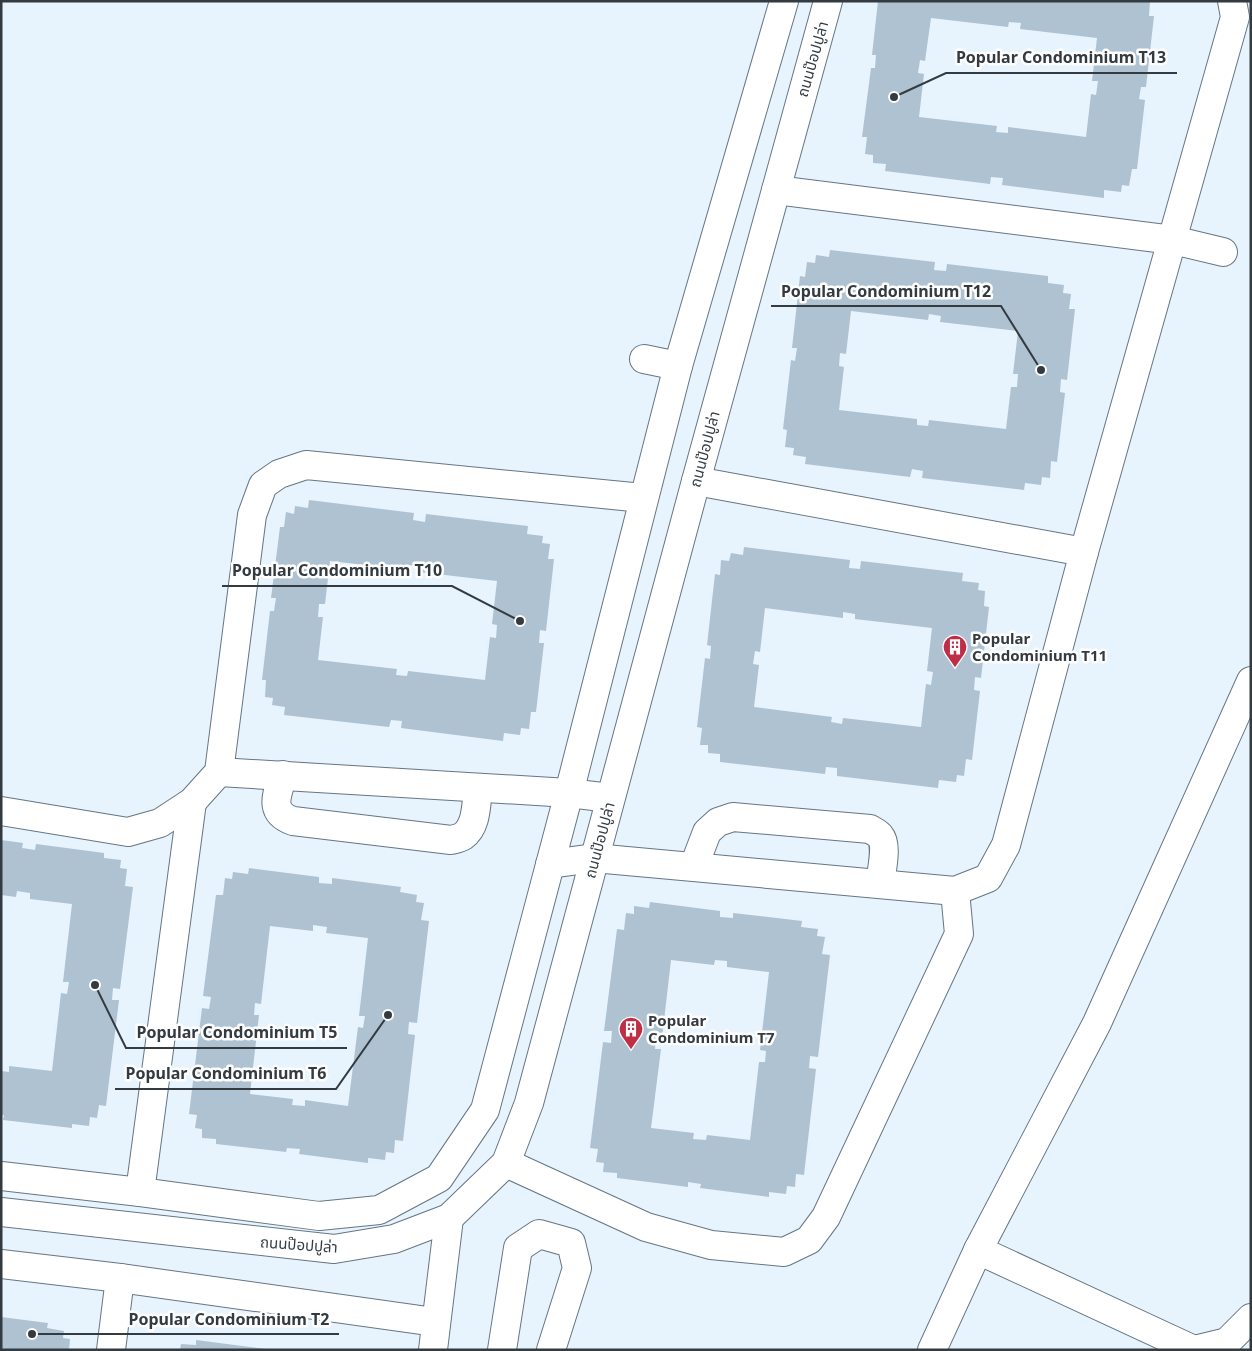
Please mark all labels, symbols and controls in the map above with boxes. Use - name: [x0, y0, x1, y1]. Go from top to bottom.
- street label: ถนนป๊อปปูล่า: [792, 19, 832, 99]
- callout: Popular Condominium T13: [946, 42, 1177, 73]
- text: Popular Condominium T13: [956, 46, 1166, 68]
- callout: Popular Condominium T12: [771, 275, 1001, 306]
- text: Popular Condominium T12: [781, 280, 991, 302]
- street label: ถนนป๊อปปูล่า: [684, 409, 724, 489]
- callout: Popular Condominium T10: [222, 555, 452, 586]
- text: Popular Condominium T10: [232, 559, 442, 581]
- place label: Popular Condominium T11: [972, 628, 1107, 665]
- building icon: Popular Condominium T11: [942, 634, 968, 668]
- street label: ถนนป๊อปปูล่า: [579, 800, 619, 880]
- place label: Popular Condominium T7: [648, 1010, 775, 1047]
- building icon: Popular Condominium T7: [618, 1016, 644, 1050]
- callout: Popular Condominium T5: [126, 1017, 347, 1048]
- text: Popular Condominium T5: [136, 1021, 338, 1043]
- callout: Popular Condominium T6: [115, 1058, 336, 1089]
- text: Popular Condominium T6: [125, 1062, 327, 1084]
- street label: ถนนป๊อปปูล่า: [259, 1231, 339, 1257]
- callout: Popular Condominium T2: [118, 1303, 339, 1334]
- text: Popular Condominium T2: [128, 1308, 330, 1330]

